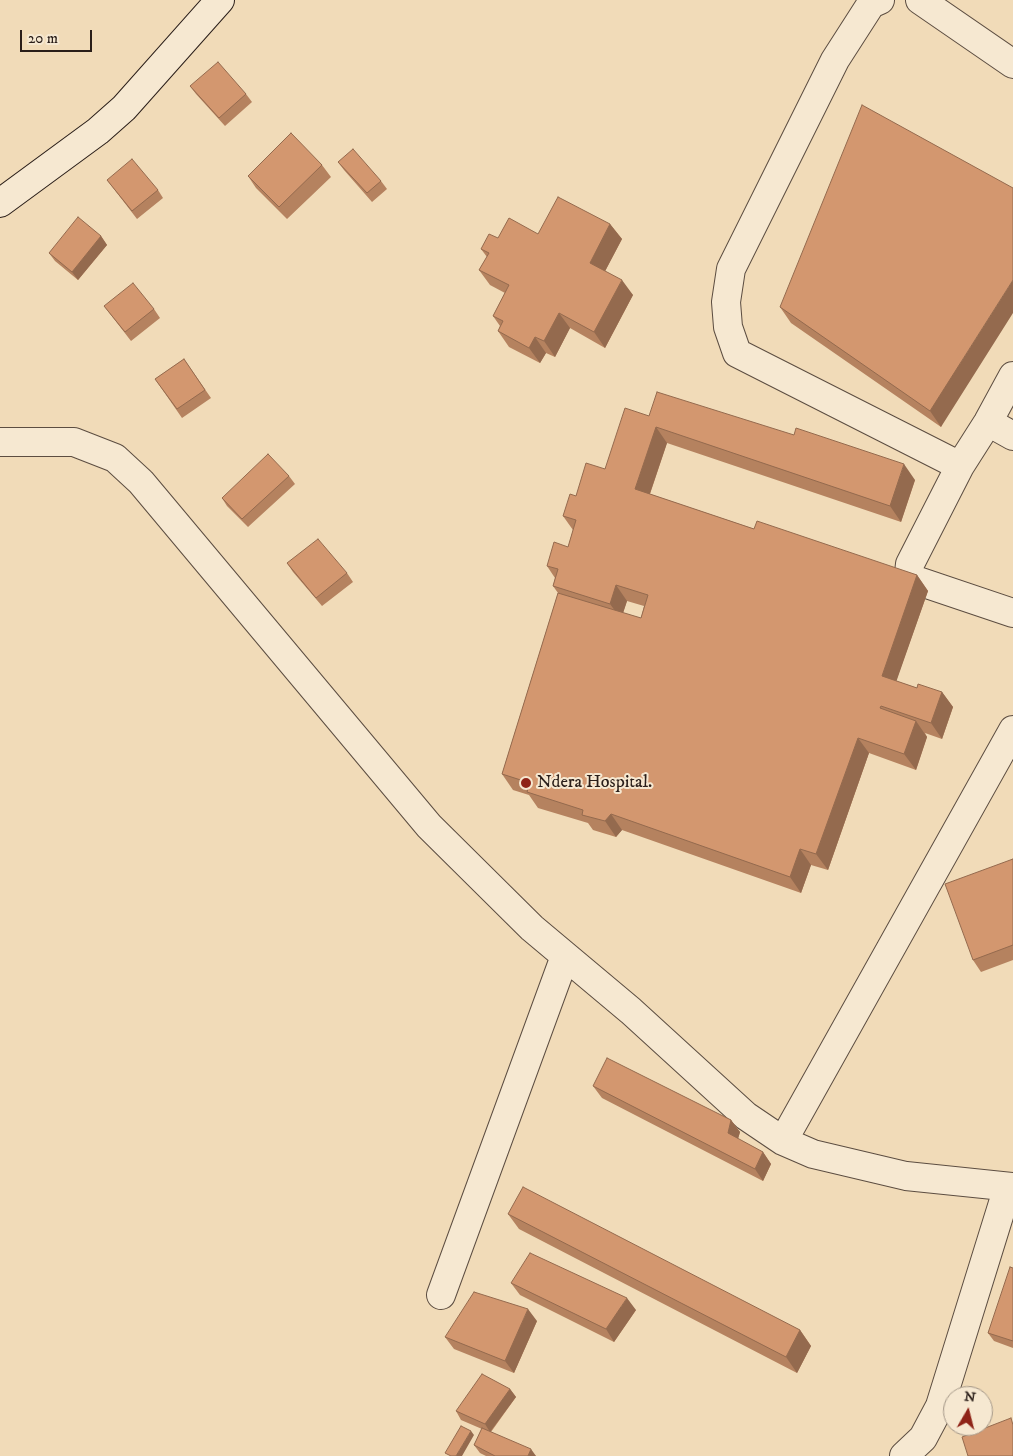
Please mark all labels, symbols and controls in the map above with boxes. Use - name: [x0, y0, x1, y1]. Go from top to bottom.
- scale bar: [22, 20, 95, 52]
- text: 20 m: [28, 29, 58, 48]
- place label: Ndera Hospital.: [537, 772, 652, 794]
- marker: Ndera Hospital.: [519, 776, 533, 790]
- north arrow: [943, 1386, 993, 1436]
- text: N: [963, 1387, 977, 1407]

